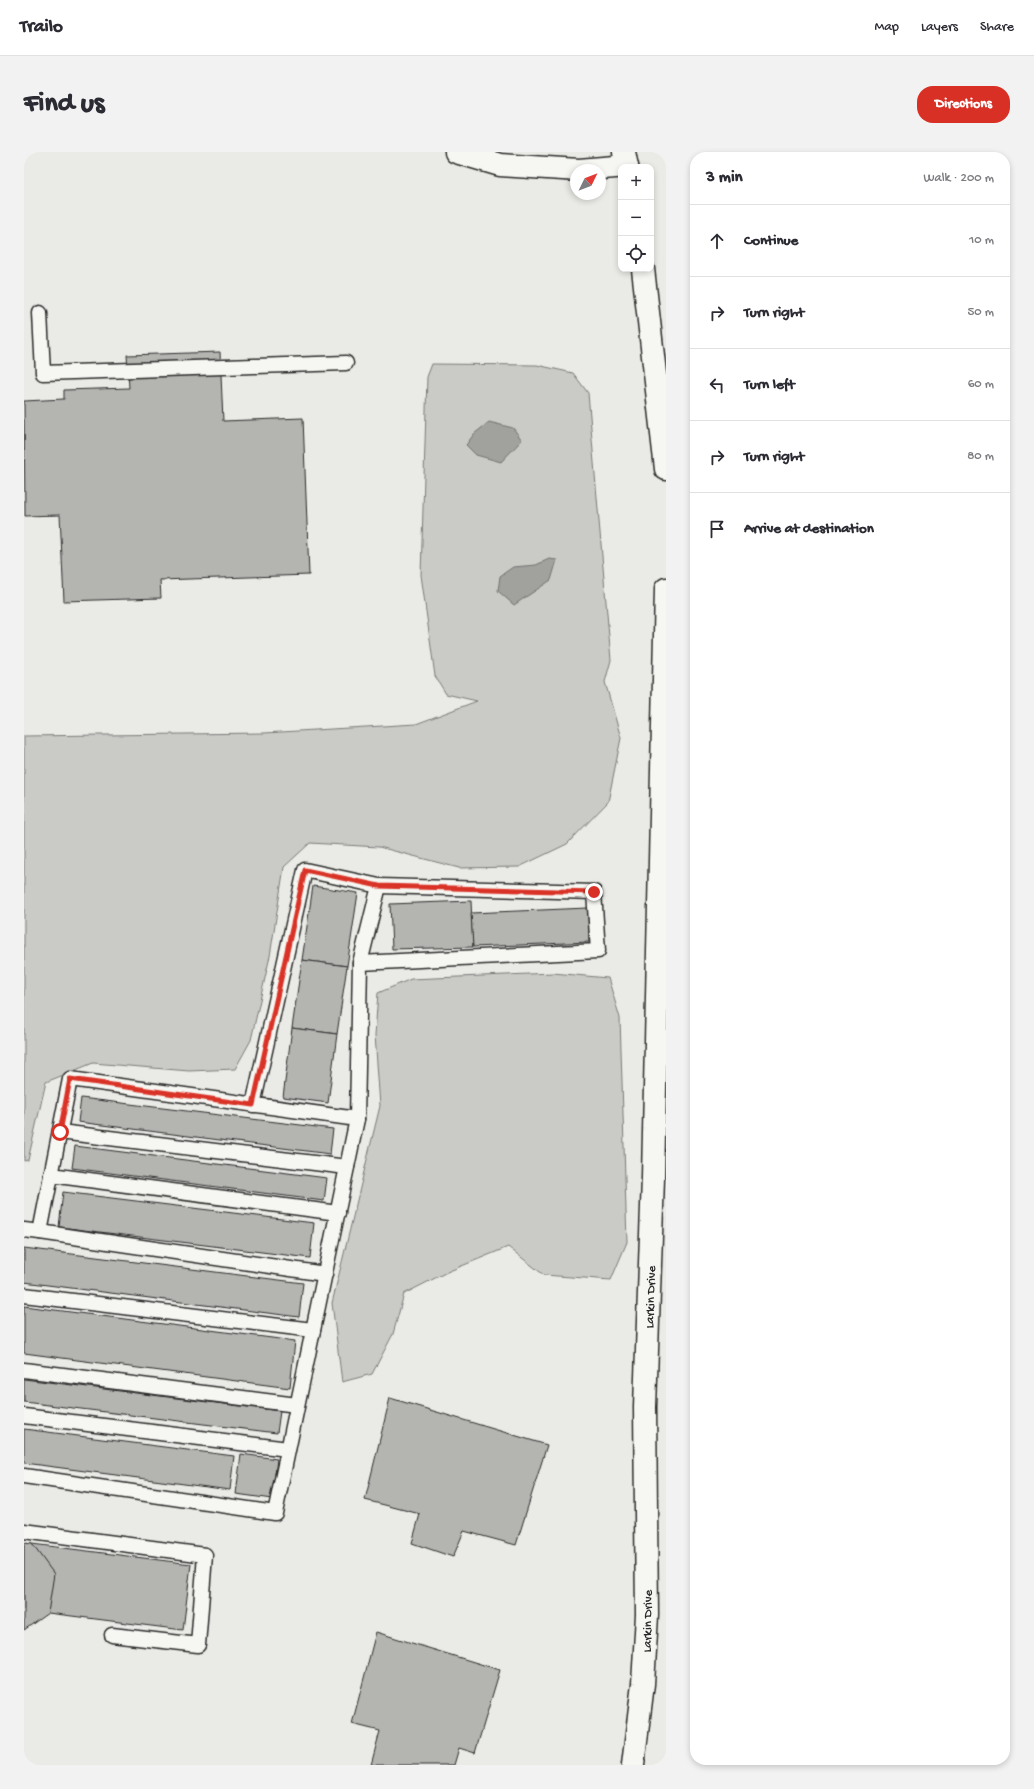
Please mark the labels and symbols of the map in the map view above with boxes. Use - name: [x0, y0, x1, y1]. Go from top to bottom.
- north arrow: [570, 164, 606, 200]
- route end: [585, 883, 603, 901]
- route start: [51, 1123, 69, 1141]
- street label: Larkin Drive: [643, 1265, 660, 1329]
- street label: Larkin Drive: [640, 1589, 657, 1653]

